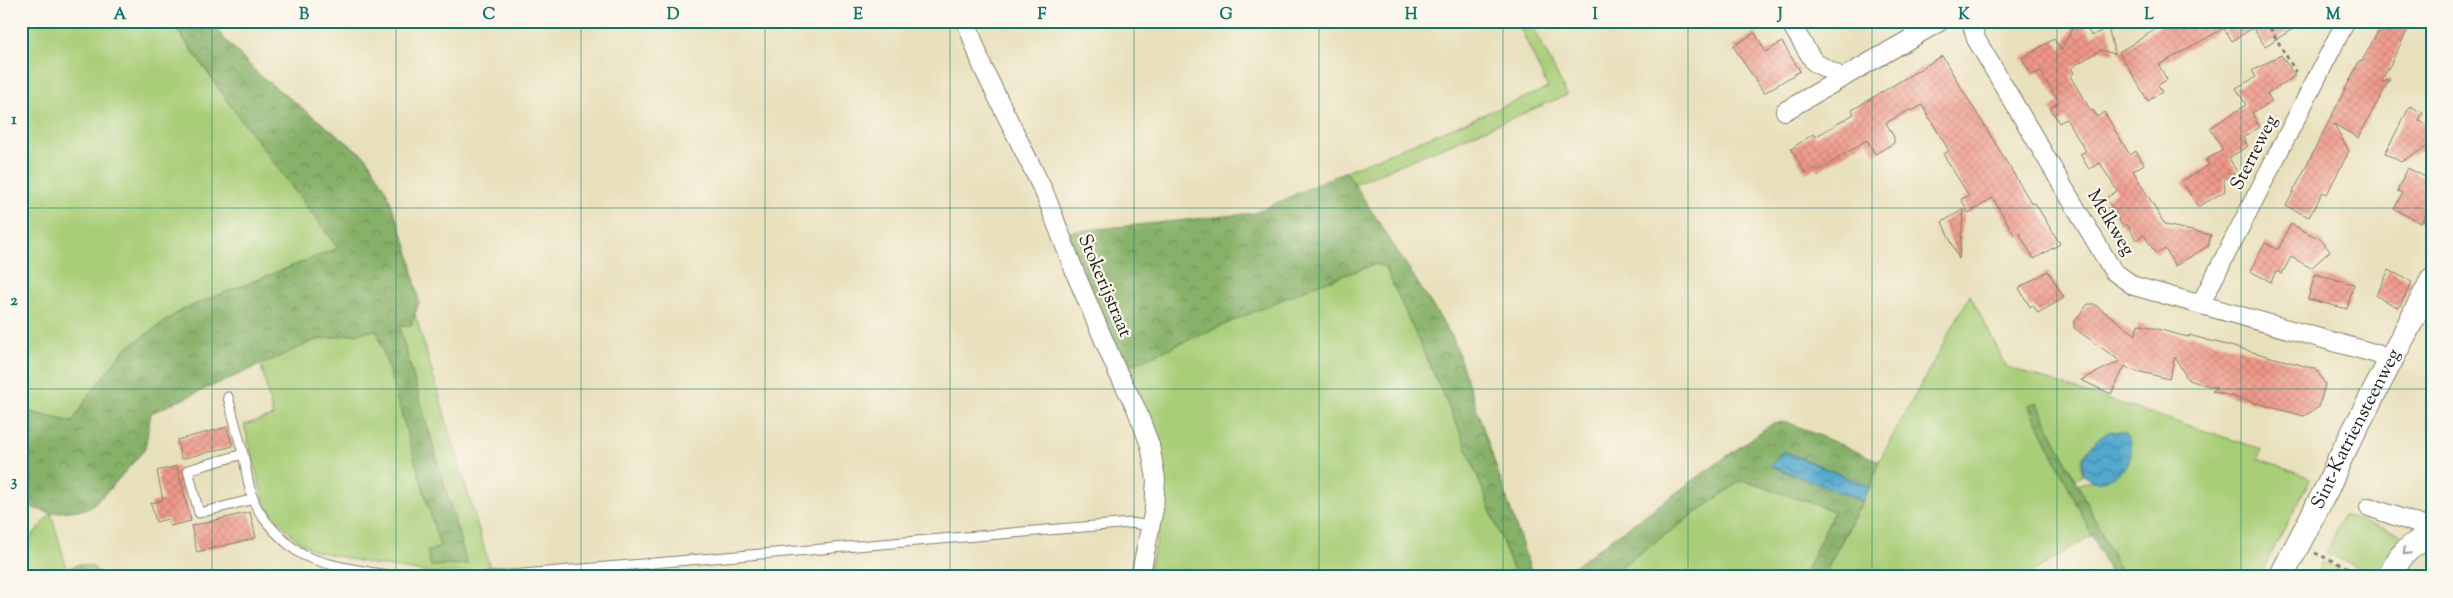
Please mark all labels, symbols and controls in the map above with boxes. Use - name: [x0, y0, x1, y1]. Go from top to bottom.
- text: A: [114, 4, 127, 27]
- text: B: [299, 4, 309, 27]
- text: C: [483, 4, 496, 27]
- text: D: [667, 4, 680, 27]
- text: E: [853, 4, 863, 27]
- text: F: [1038, 4, 1047, 27]
- text: G: [1219, 4, 1233, 27]
- text: H: [1405, 4, 1418, 27]
- text: I: [1592, 4, 1598, 27]
- text: J: [1776, 4, 1783, 27]
- text: K: [1958, 4, 1970, 27]
- text: L: [2144, 4, 2154, 27]
- text: M: [2326, 4, 2341, 27]
- text: 1: [11, 109, 17, 132]
- street label: Sterreweg: [2225, 111, 2285, 195]
- street label: Melkweg: [2080, 185, 2140, 261]
- street label: Stokerijstraat: [1070, 230, 1138, 342]
- text: 2: [10, 290, 18, 313]
- street label: Sint-Katriensteenweg: [2305, 344, 2408, 514]
- text: 3: [11, 471, 18, 494]
- one-way arrow: [2403, 546, 2412, 555]

